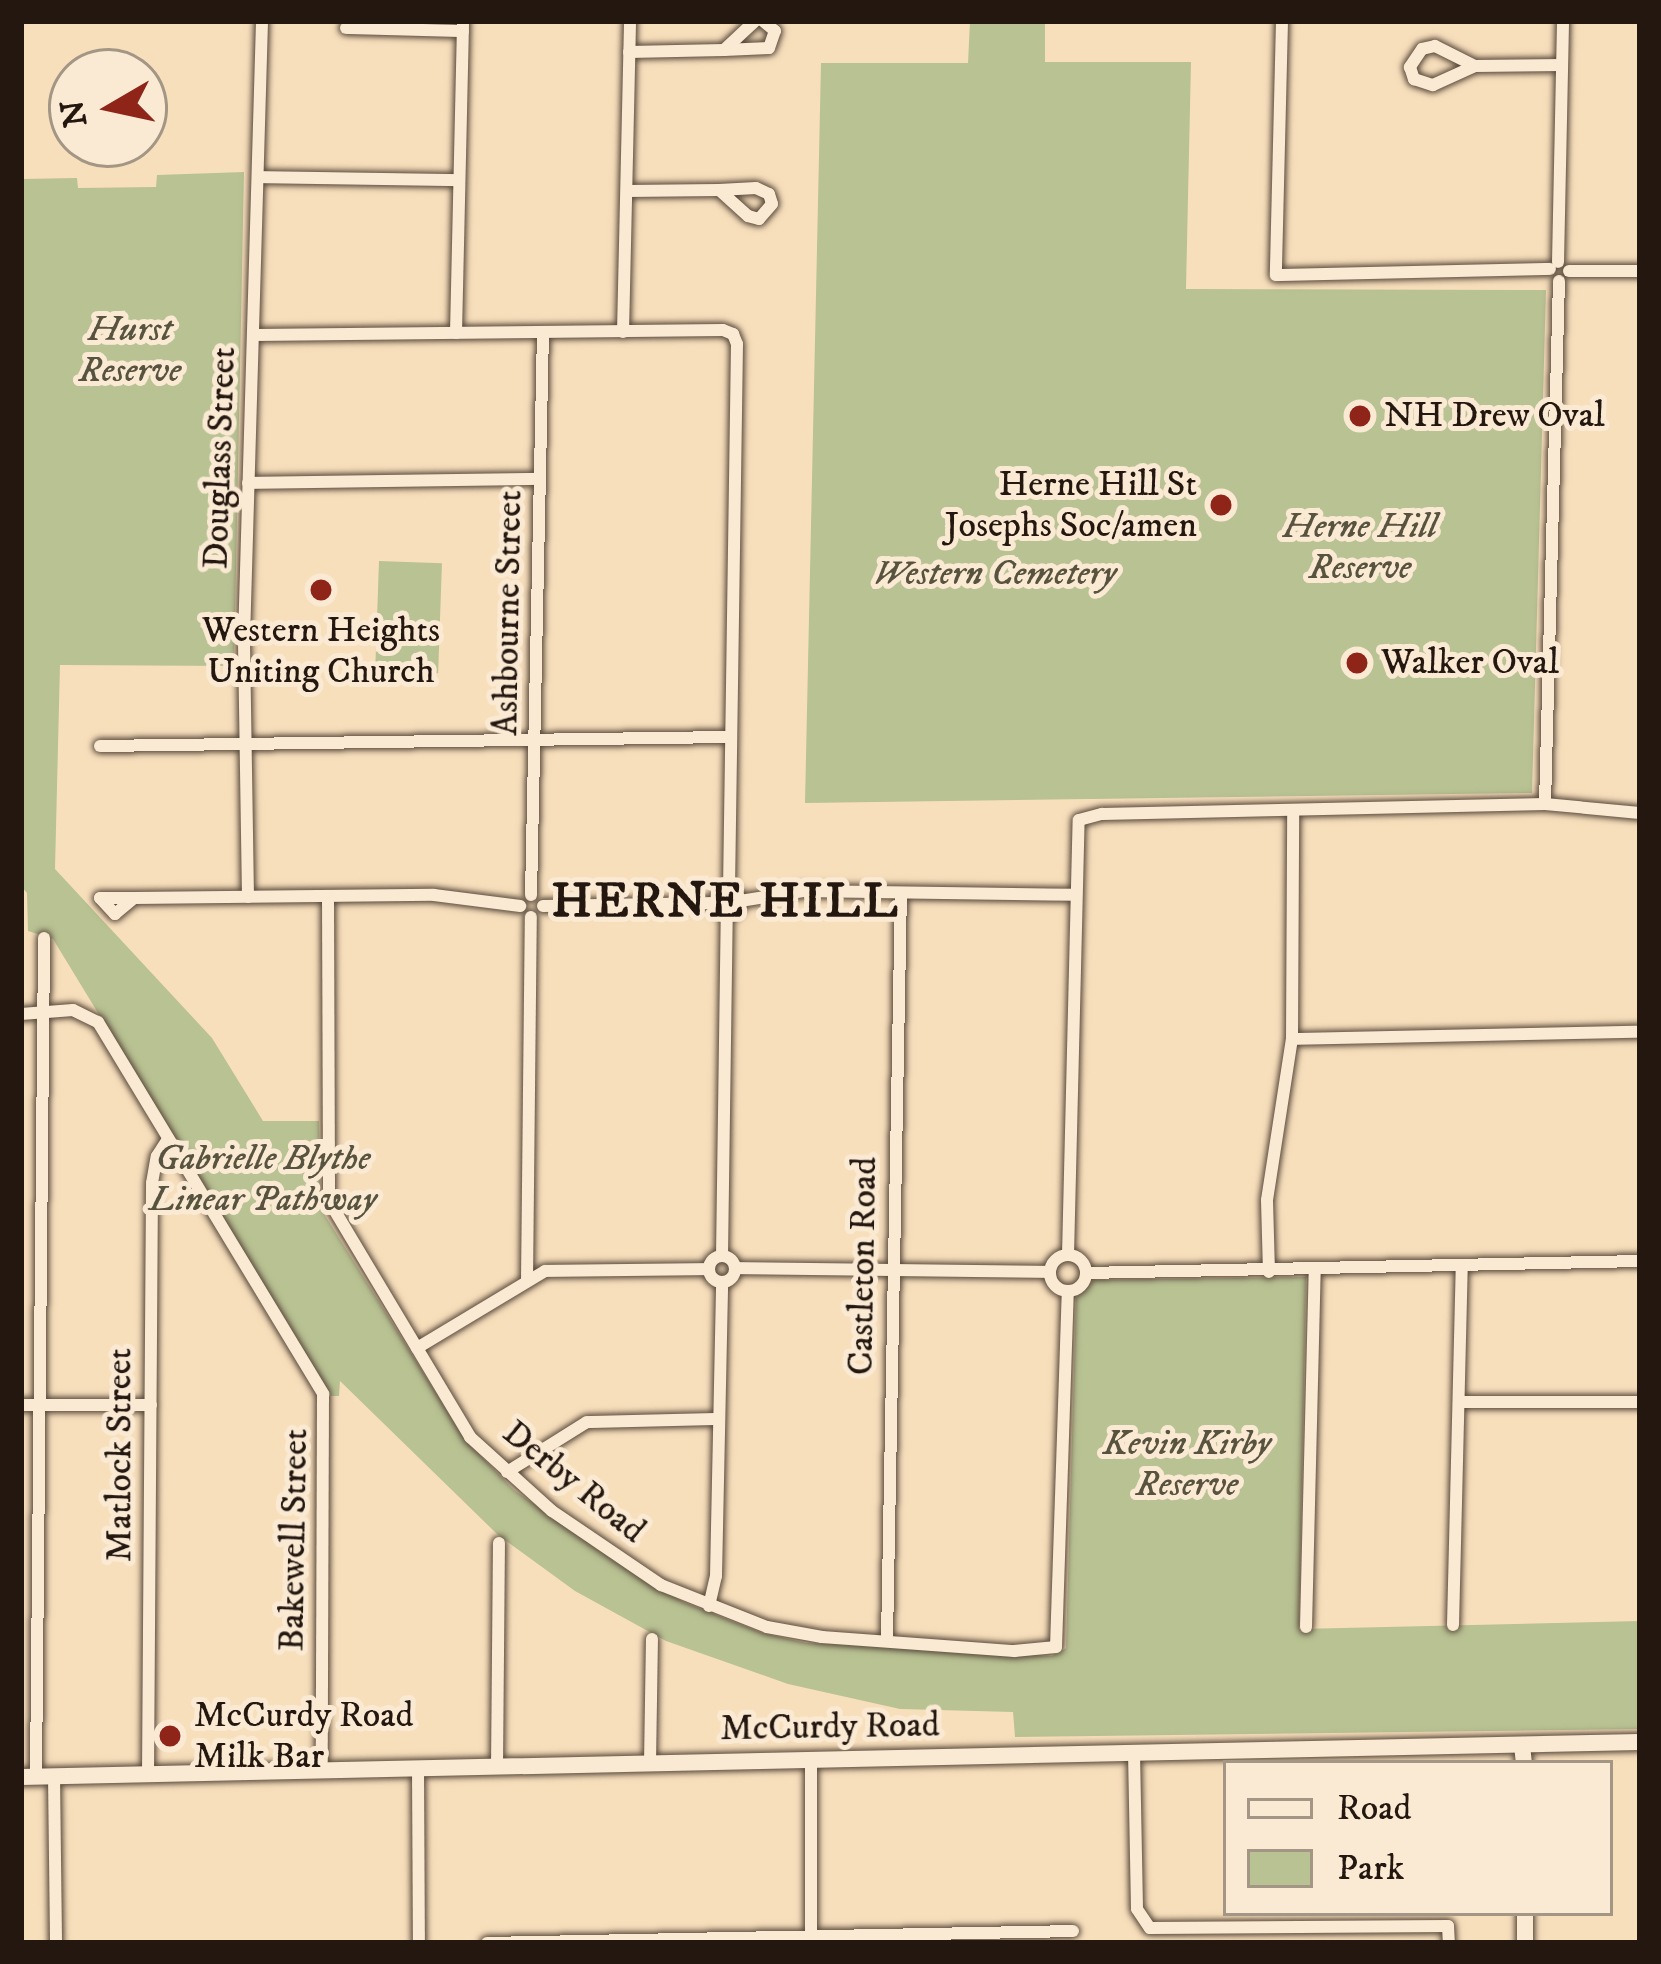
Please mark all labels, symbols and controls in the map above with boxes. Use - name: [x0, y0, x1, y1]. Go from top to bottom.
- north arrow: [48, 48, 168, 168]
- text: N: [53, 97, 97, 130]
- park label: Hurst Reserve: [79, 307, 181, 392]
- street label: Douglass Street: [195, 346, 245, 570]
- place label: NH Drew Oval: [1384, 394, 1605, 438]
- marker: NH Drew Oval: [1347, 403, 1373, 429]
- place label: Herne Hill St Josephs Soc/amen: [945, 462, 1197, 547]
- street label: Ashbourne Street: [484, 490, 532, 736]
- marker: Herne Hill St Josephs Soc/amen: [1208, 492, 1234, 518]
- park label: Herne Hill Reserve: [1283, 504, 1437, 589]
- park label: Western Cemetery: [873, 552, 1117, 596]
- marker: Western Heights Uniting Church: [308, 577, 334, 603]
- place label: Western Heights Uniting Church: [202, 608, 440, 693]
- place label: Walker Oval: [1381, 641, 1559, 685]
- marker: Walker Oval: [1344, 650, 1370, 676]
- district label: HERNE HILL: [551, 874, 901, 932]
- park label: Gabrielle Blythe Linear Pathway: [149, 1136, 377, 1221]
- street label: Castleton Road: [839, 1156, 887, 1376]
- street label: Matlock Street: [98, 1348, 142, 1562]
- street label: Derby Road: [494, 1411, 654, 1553]
- park label: Kevin Kirby Reserve: [1103, 1421, 1271, 1506]
- street label: Bakewell Street: [270, 1428, 318, 1652]
- place label: McCurdy Road Milk Bar: [194, 1693, 414, 1778]
- street label: McCurdy Road: [720, 1703, 940, 1751]
- marker: McCurdy Road Milk Bar: [157, 1723, 183, 1749]
- legend: [1223, 1760, 1613, 1916]
- text: Road: [1337, 1786, 1412, 1831]
- text: Park: [1337, 1846, 1404, 1891]

